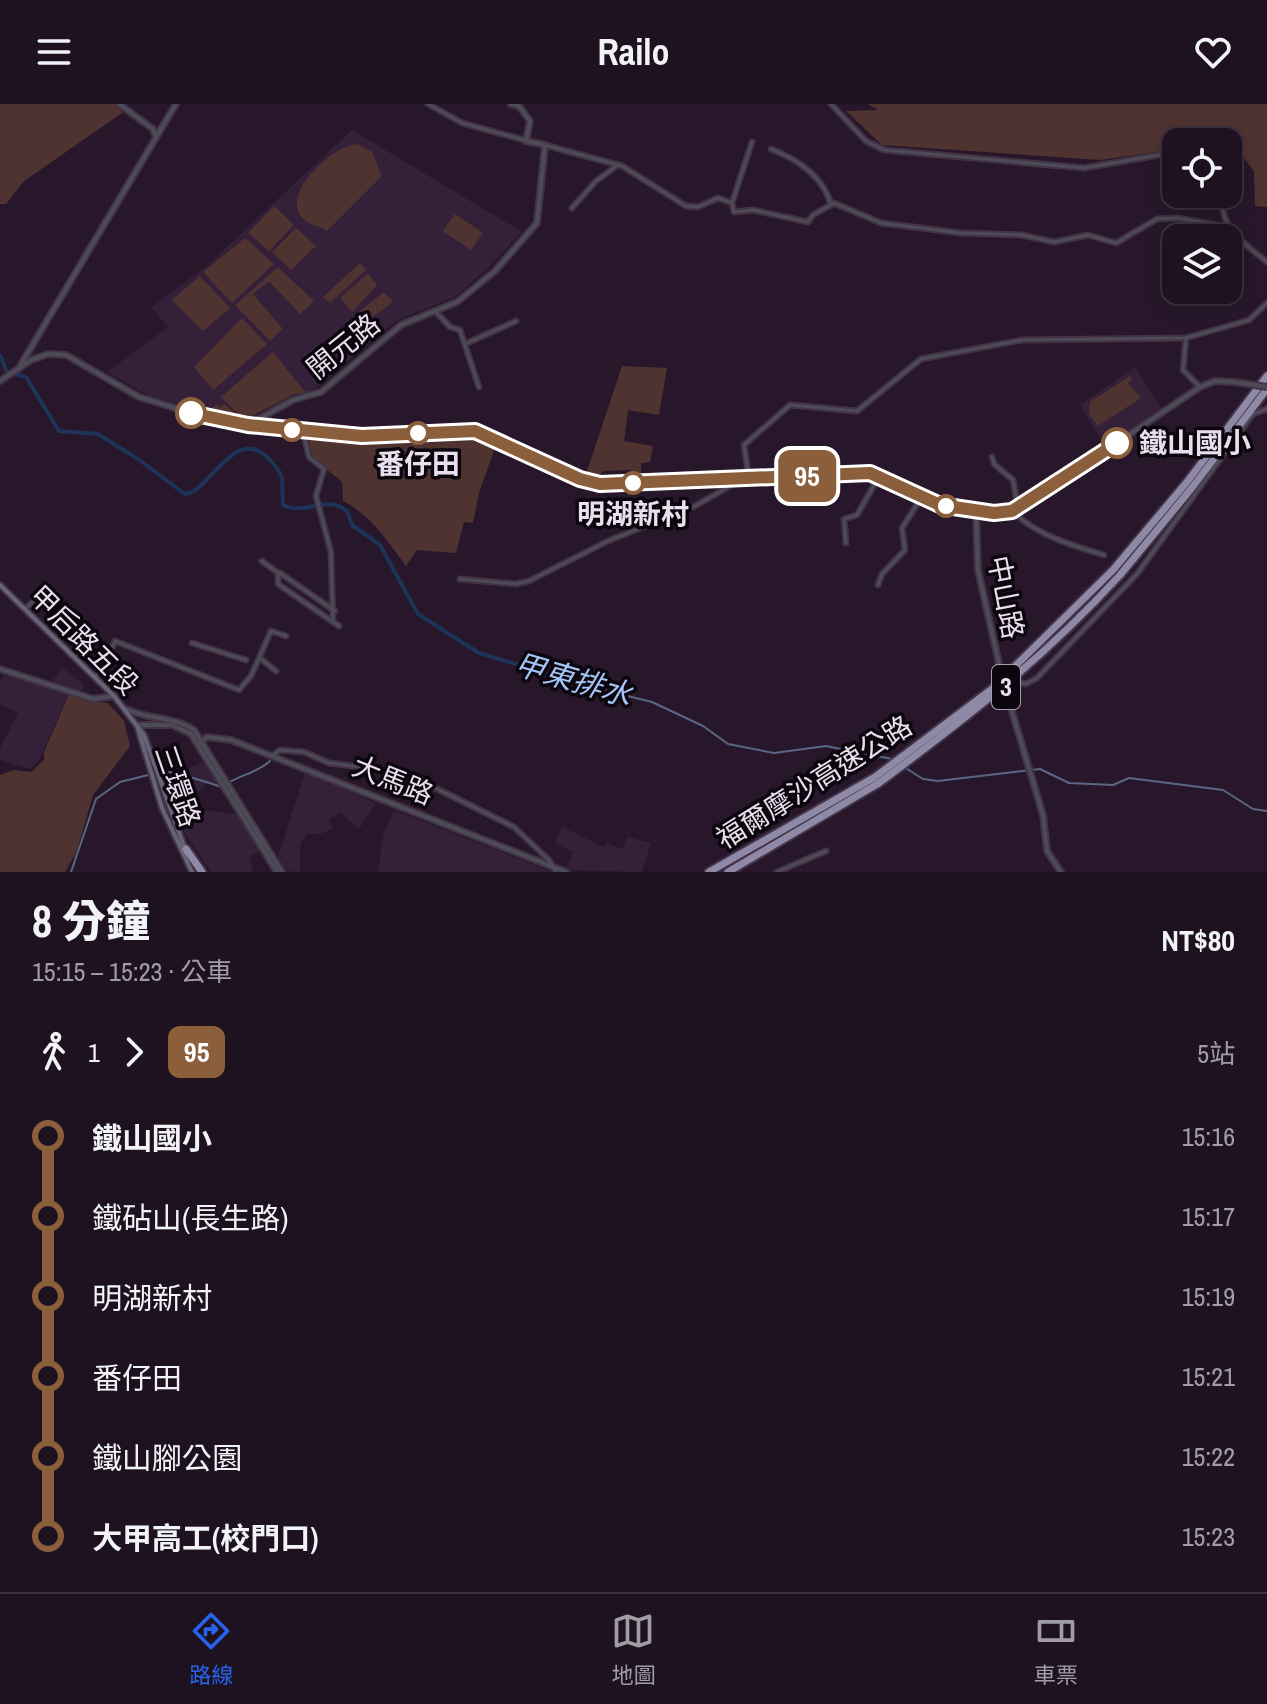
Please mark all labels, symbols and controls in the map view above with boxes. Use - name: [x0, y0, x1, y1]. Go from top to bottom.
- text: Railo: [597, 28, 670, 76]
- icon: menu: [32, 30, 76, 74]
- icon: heart: [1191, 30, 1235, 74]
- map controls: [1162, 128, 1242, 304]
- button: locate: [1162, 128, 1242, 208]
- button: layers: [1162, 224, 1242, 304]
- street label: 開元路: [298, 305, 388, 387]
- unlabelled marker: [176, 398, 206, 428]
- unlabelled marker: [281, 419, 303, 441]
- marker: 番仔田: [407, 422, 429, 444]
- place label: 鐵山國小: [1139, 424, 1251, 462]
- marker: 鐵山國小: [1102, 428, 1132, 458]
- place label: 番仔田: [376, 445, 460, 483]
- line badge: 95: [771, 450, 843, 502]
- text: 95: [794, 457, 820, 495]
- marker: 明湖新村: [622, 472, 644, 494]
- place label: 明湖新村: [577, 495, 689, 533]
- unlabelled marker: [935, 495, 957, 517]
- street label: 中山路: [979, 552, 1033, 642]
- street label: 甲后路五段: [21, 577, 147, 703]
- water label: 甲東排水: [510, 643, 638, 715]
- road number: 3: [992, 665, 1020, 709]
- street label: 福爾摩沙高速公路: [709, 707, 919, 857]
- street label: 三環路: [146, 740, 210, 832]
- street label: 大馬路: [347, 747, 439, 813]
- text: 8 分鐘: [32, 891, 150, 951]
- text: NT$80: [1161, 920, 1235, 960]
- text: 15:15 – 15:23 · 公車: [32, 954, 232, 989]
- icon: walk: [32, 1030, 76, 1074]
- icon: forward: [112, 1030, 156, 1074]
- text: 95: [184, 1033, 209, 1071]
- text: 1: [88, 1035, 100, 1070]
- text: 5站: [1197, 1036, 1235, 1071]
- text: 鐵山國小: [92, 1118, 212, 1158]
- text: 15:16: [1182, 1119, 1235, 1154]
- text: 鐵砧山(長生路): [92, 1198, 288, 1238]
- text: 15:17: [1182, 1199, 1235, 1234]
- text: 明湖新村: [92, 1278, 212, 1318]
- text: 15:19: [1182, 1279, 1235, 1314]
- text: 番仔田: [92, 1358, 182, 1398]
- text: 15:21: [1182, 1359, 1235, 1394]
- text: 鐵山腳公園: [92, 1438, 242, 1478]
- text: 15:22: [1182, 1439, 1235, 1474]
- text: 大甲高工(校門口): [92, 1518, 318, 1558]
- text: 15:23: [1182, 1519, 1235, 1554]
- tab: 路線: [189, 1609, 233, 1690]
- tab: 地圖: [611, 1609, 656, 1690]
- tab: 車票: [1034, 1609, 1078, 1690]

